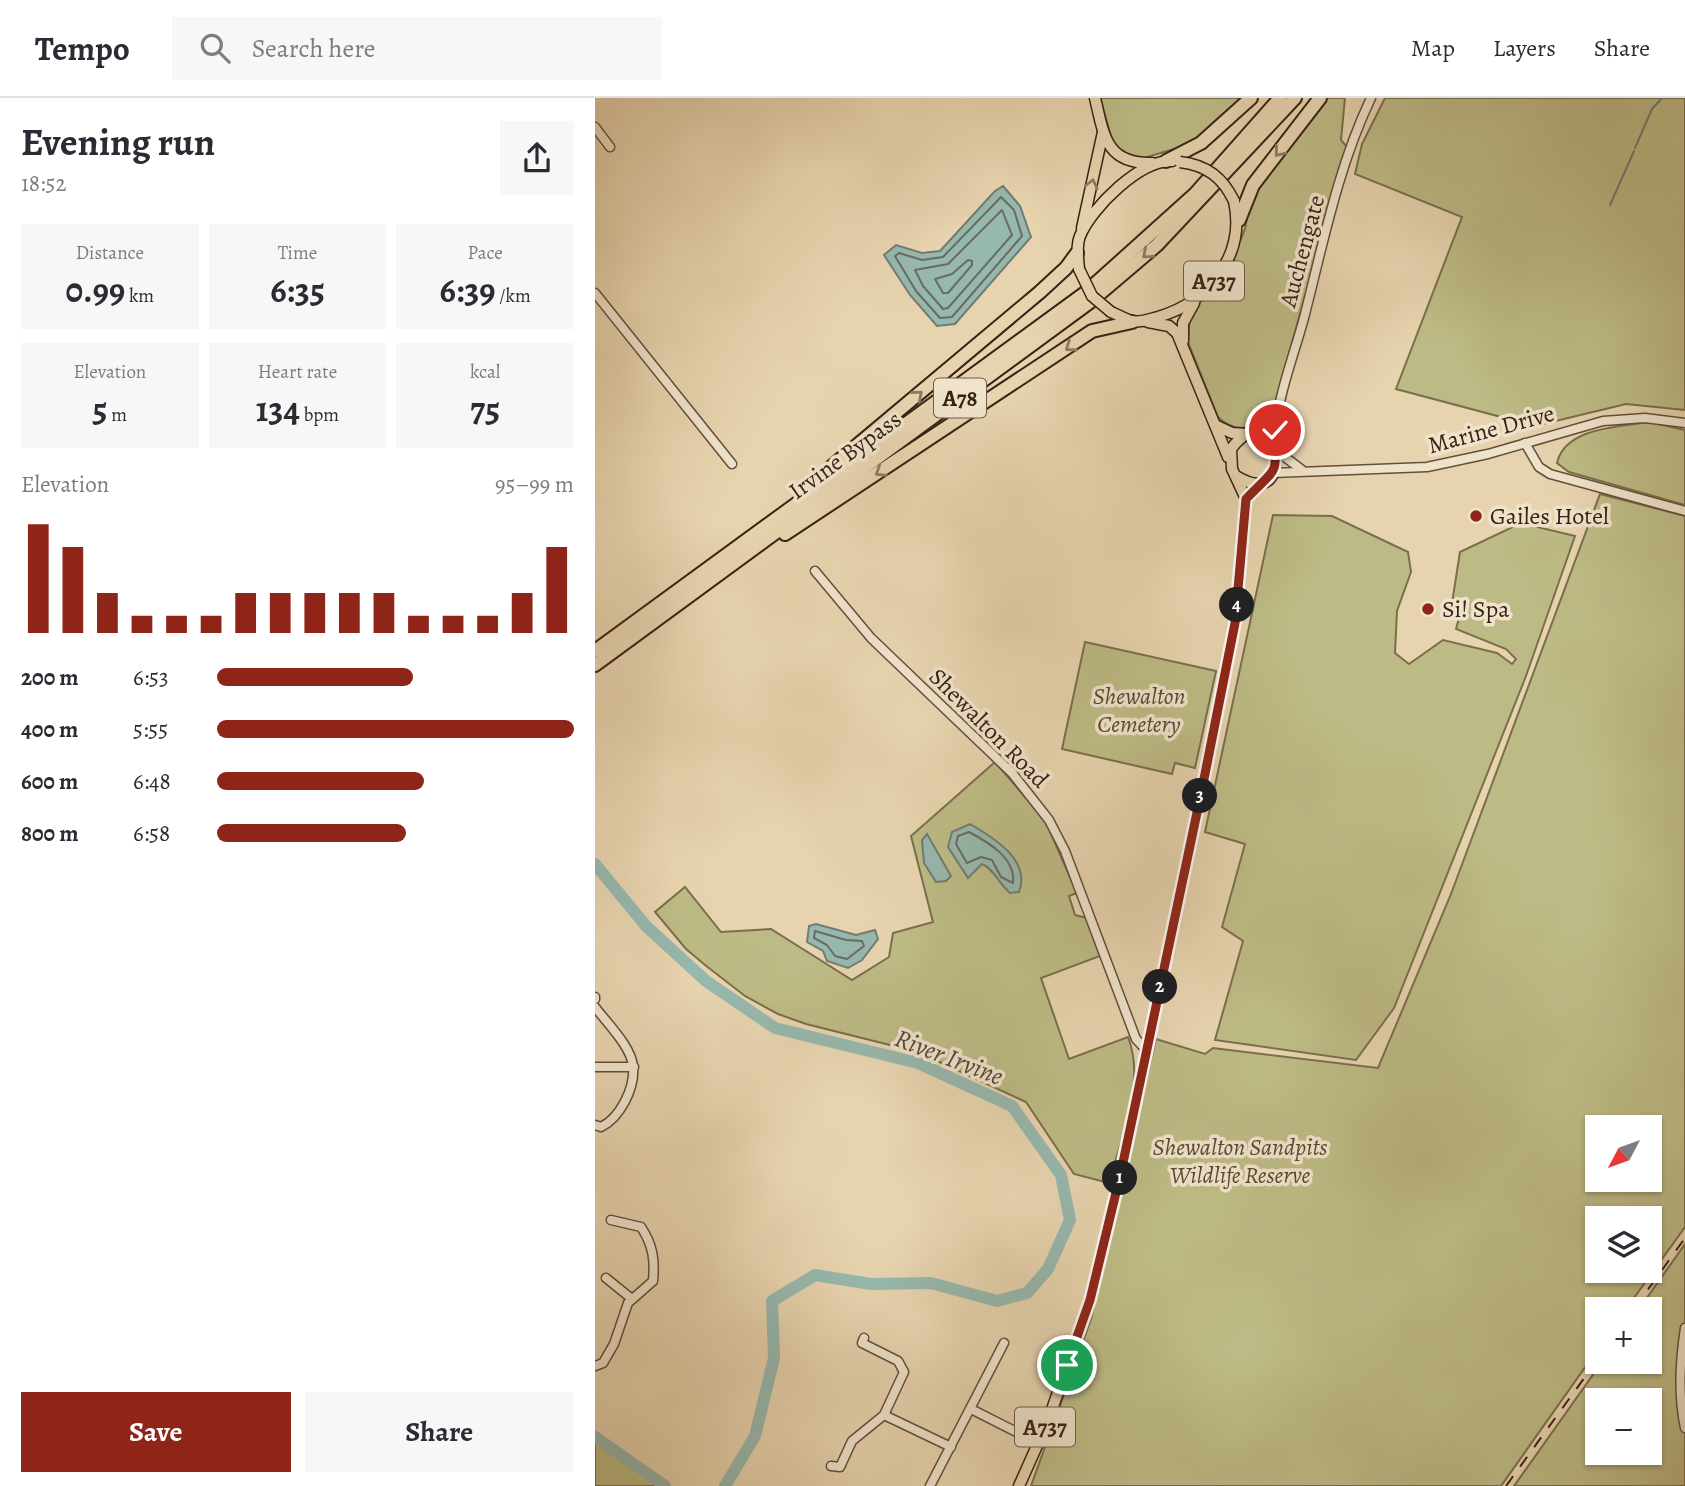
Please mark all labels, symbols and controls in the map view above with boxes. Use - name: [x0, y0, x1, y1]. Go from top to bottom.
- search box: [172, 17, 662, 80]
- text: Tempo: [35, 26, 130, 71]
- icon: search: [196, 29, 234, 67]
- text: Search here: [252, 31, 375, 66]
- text: Map: [1411, 32, 1455, 64]
- text: Layers: [1493, 32, 1556, 64]
- text: Share: [1594, 32, 1650, 64]
- text: Evening run: [21, 116, 215, 168]
- button: share: [500, 121, 574, 195]
- one-way arrow: [1275, 144, 1287, 157]
- text: 18:52: [21, 168, 66, 199]
- one-way arrow: [1084, 178, 1098, 190]
- street label: Auchengate: [1271, 191, 1332, 312]
- text: Distance: [76, 240, 144, 266]
- text: Time: [278, 240, 317, 266]
- text: Pace: [468, 240, 503, 266]
- one-way arrow: [1142, 246, 1155, 258]
- road number: A737: [1184, 262, 1244, 300]
- text: 0.99: [66, 266, 125, 314]
- text: 6:35: [270, 266, 325, 314]
- text: 6:39: [440, 266, 496, 314]
- text: km: [125, 283, 154, 309]
- text: /km: [496, 283, 531, 309]
- one-way arrow: [1065, 338, 1078, 351]
- text: Elevation: [73, 359, 146, 385]
- text: Heart rate: [258, 359, 337, 385]
- text: kcal: [470, 359, 500, 385]
- road number: A78: [934, 378, 986, 418]
- text: 5: [93, 385, 108, 433]
- text: 134: [256, 385, 300, 433]
- text: 75: [470, 385, 500, 433]
- one-way arrow: [911, 390, 923, 403]
- street label: Marine Drive: [1424, 397, 1558, 461]
- pin: [1245, 400, 1305, 460]
- text: m: [108, 402, 127, 428]
- text: bpm: [300, 402, 339, 428]
- street label: Irvine Bypass: [782, 403, 908, 507]
- icon: check: [1256, 411, 1294, 449]
- one-way arrow: [875, 464, 888, 476]
- text: Elevation: [21, 469, 109, 500]
- text: 95–99 m: [495, 469, 574, 500]
- place label: Gailes Hotel: [1490, 500, 1609, 532]
- marker: Gailes Hotel: [1468, 508, 1484, 524]
- pin: 4: [1219, 588, 1255, 622]
- text: 4: [1232, 591, 1241, 617]
- place label: Si! Spa: [1442, 593, 1510, 625]
- marker: Si! Spa: [1420, 601, 1436, 617]
- street label: Shewalton Road: [922, 661, 1056, 795]
- text: 200 m: [21, 662, 79, 693]
- text: 6:53: [133, 662, 169, 693]
- park label: Shewalton Cemetery: [1093, 680, 1185, 740]
- text: 400 m: [21, 714, 78, 745]
- text: 5:55: [133, 714, 168, 745]
- text: 600 m: [21, 766, 78, 797]
- text: 6:48: [133, 766, 171, 797]
- pin: 3: [1183, 778, 1217, 814]
- text: 3: [1195, 782, 1204, 808]
- text: 800 m: [21, 818, 78, 849]
- text: 6:58: [133, 818, 170, 849]
- pin: 2: [1143, 970, 1177, 1004]
- text: 2: [1155, 973, 1164, 999]
- water label: River Irvine: [890, 1020, 1008, 1094]
- north arrow: [1585, 1115, 1663, 1192]
- map controls: [1585, 1115, 1662, 1465]
- park label: Shewalton Sandpits Wildlife Reserve: [1153, 1131, 1327, 1191]
- pin: 1: [1103, 1160, 1137, 1196]
- text: 1: [1116, 1164, 1123, 1190]
- button: layers: [1585, 1206, 1662, 1283]
- button: +: [1585, 1297, 1662, 1374]
- pin: [1037, 1335, 1097, 1395]
- icon: arrive: [1048, 1346, 1086, 1384]
- button: −: [1585, 1388, 1662, 1465]
- button: Save: [21, 1392, 291, 1472]
- button: Share: [305, 1392, 574, 1472]
- road number: A737: [1015, 1408, 1075, 1446]

